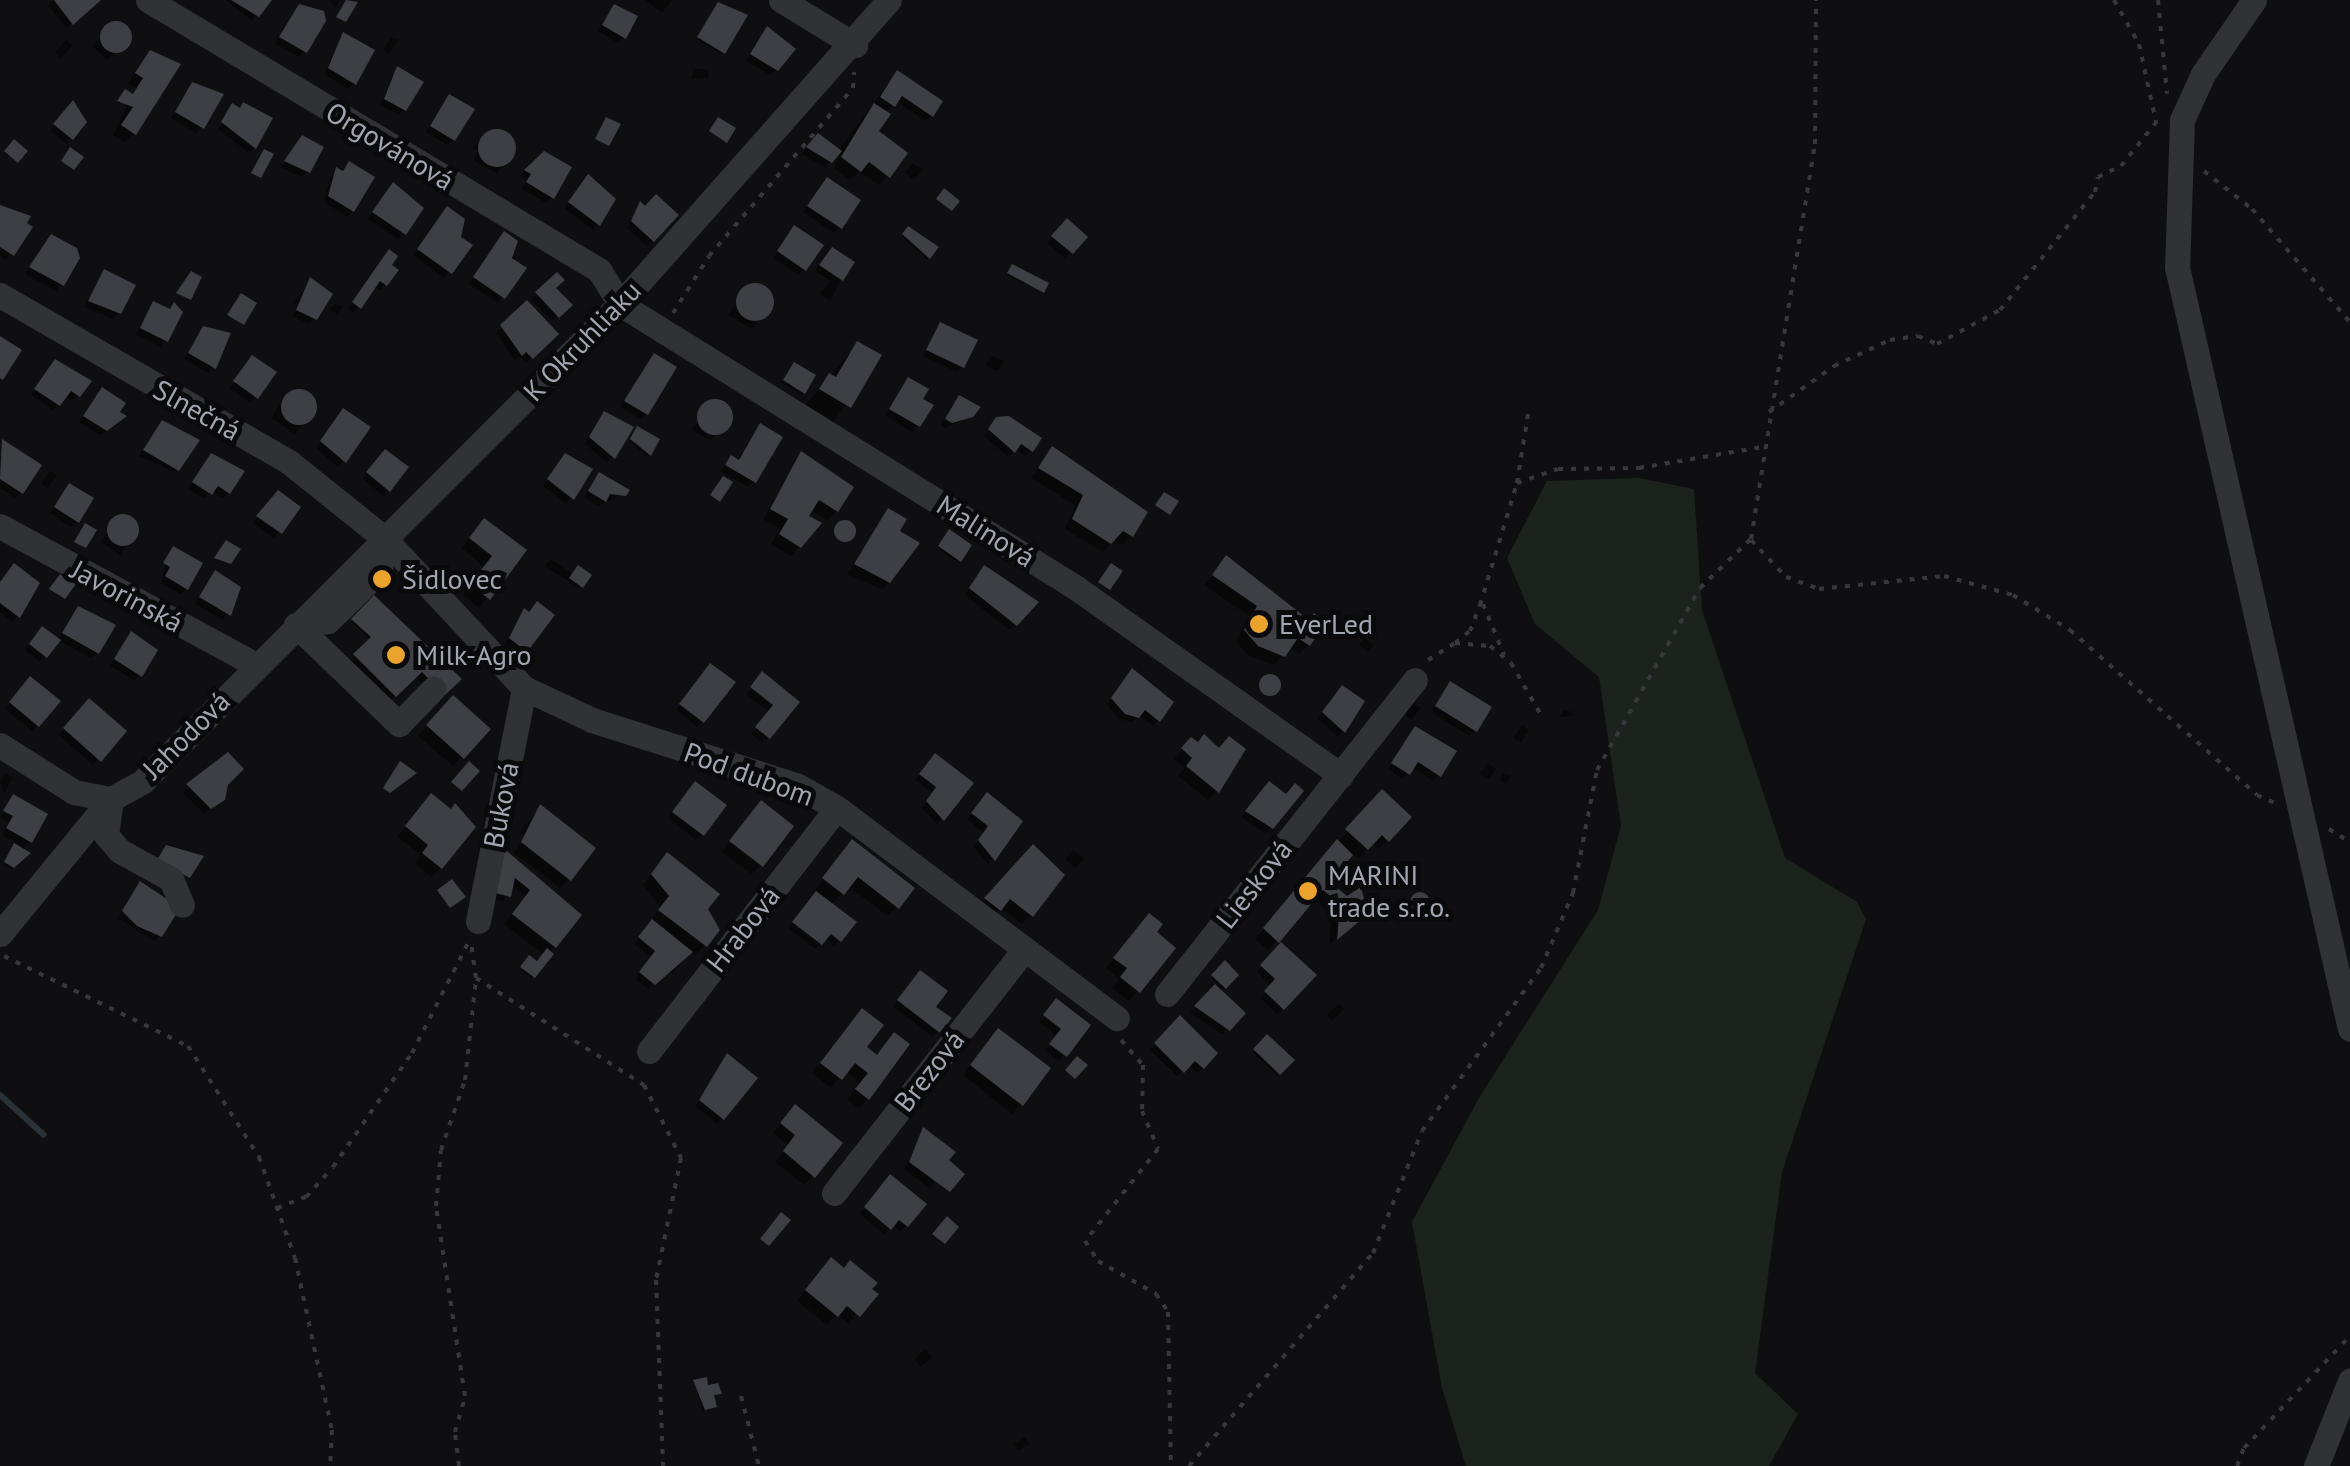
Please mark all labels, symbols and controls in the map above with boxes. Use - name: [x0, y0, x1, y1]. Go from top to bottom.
- street label: Orgovánová: [320, 95, 460, 197]
- street label: K Okruhliaku: [516, 274, 648, 408]
- street label: Slnečná: [148, 372, 246, 448]
- street label: Malinová: [931, 488, 1041, 574]
- street label: Javorinská: [65, 553, 189, 639]
- place label: Šidlovec: [402, 562, 502, 596]
- marker: Šidlovec: [371, 568, 393, 590]
- place label: EverLed: [1279, 607, 1373, 641]
- marker: EverLed: [1248, 613, 1270, 635]
- place label: Milk-Agro: [416, 638, 532, 672]
- marker: Milk-Agro: [385, 644, 407, 666]
- street label: Jahodová: [135, 684, 237, 786]
- street label: Pod dubom: [680, 735, 818, 813]
- street label: Buková: [476, 759, 526, 851]
- street label: Liesková: [1209, 833, 1299, 935]
- place label: MARINI trade s.r.o.: [1328, 858, 1450, 924]
- street label: Hrabová: [699, 879, 787, 979]
- marker: MARINI trade s.r.o.: [1297, 880, 1319, 902]
- street label: Brezová: [887, 1024, 971, 1118]

